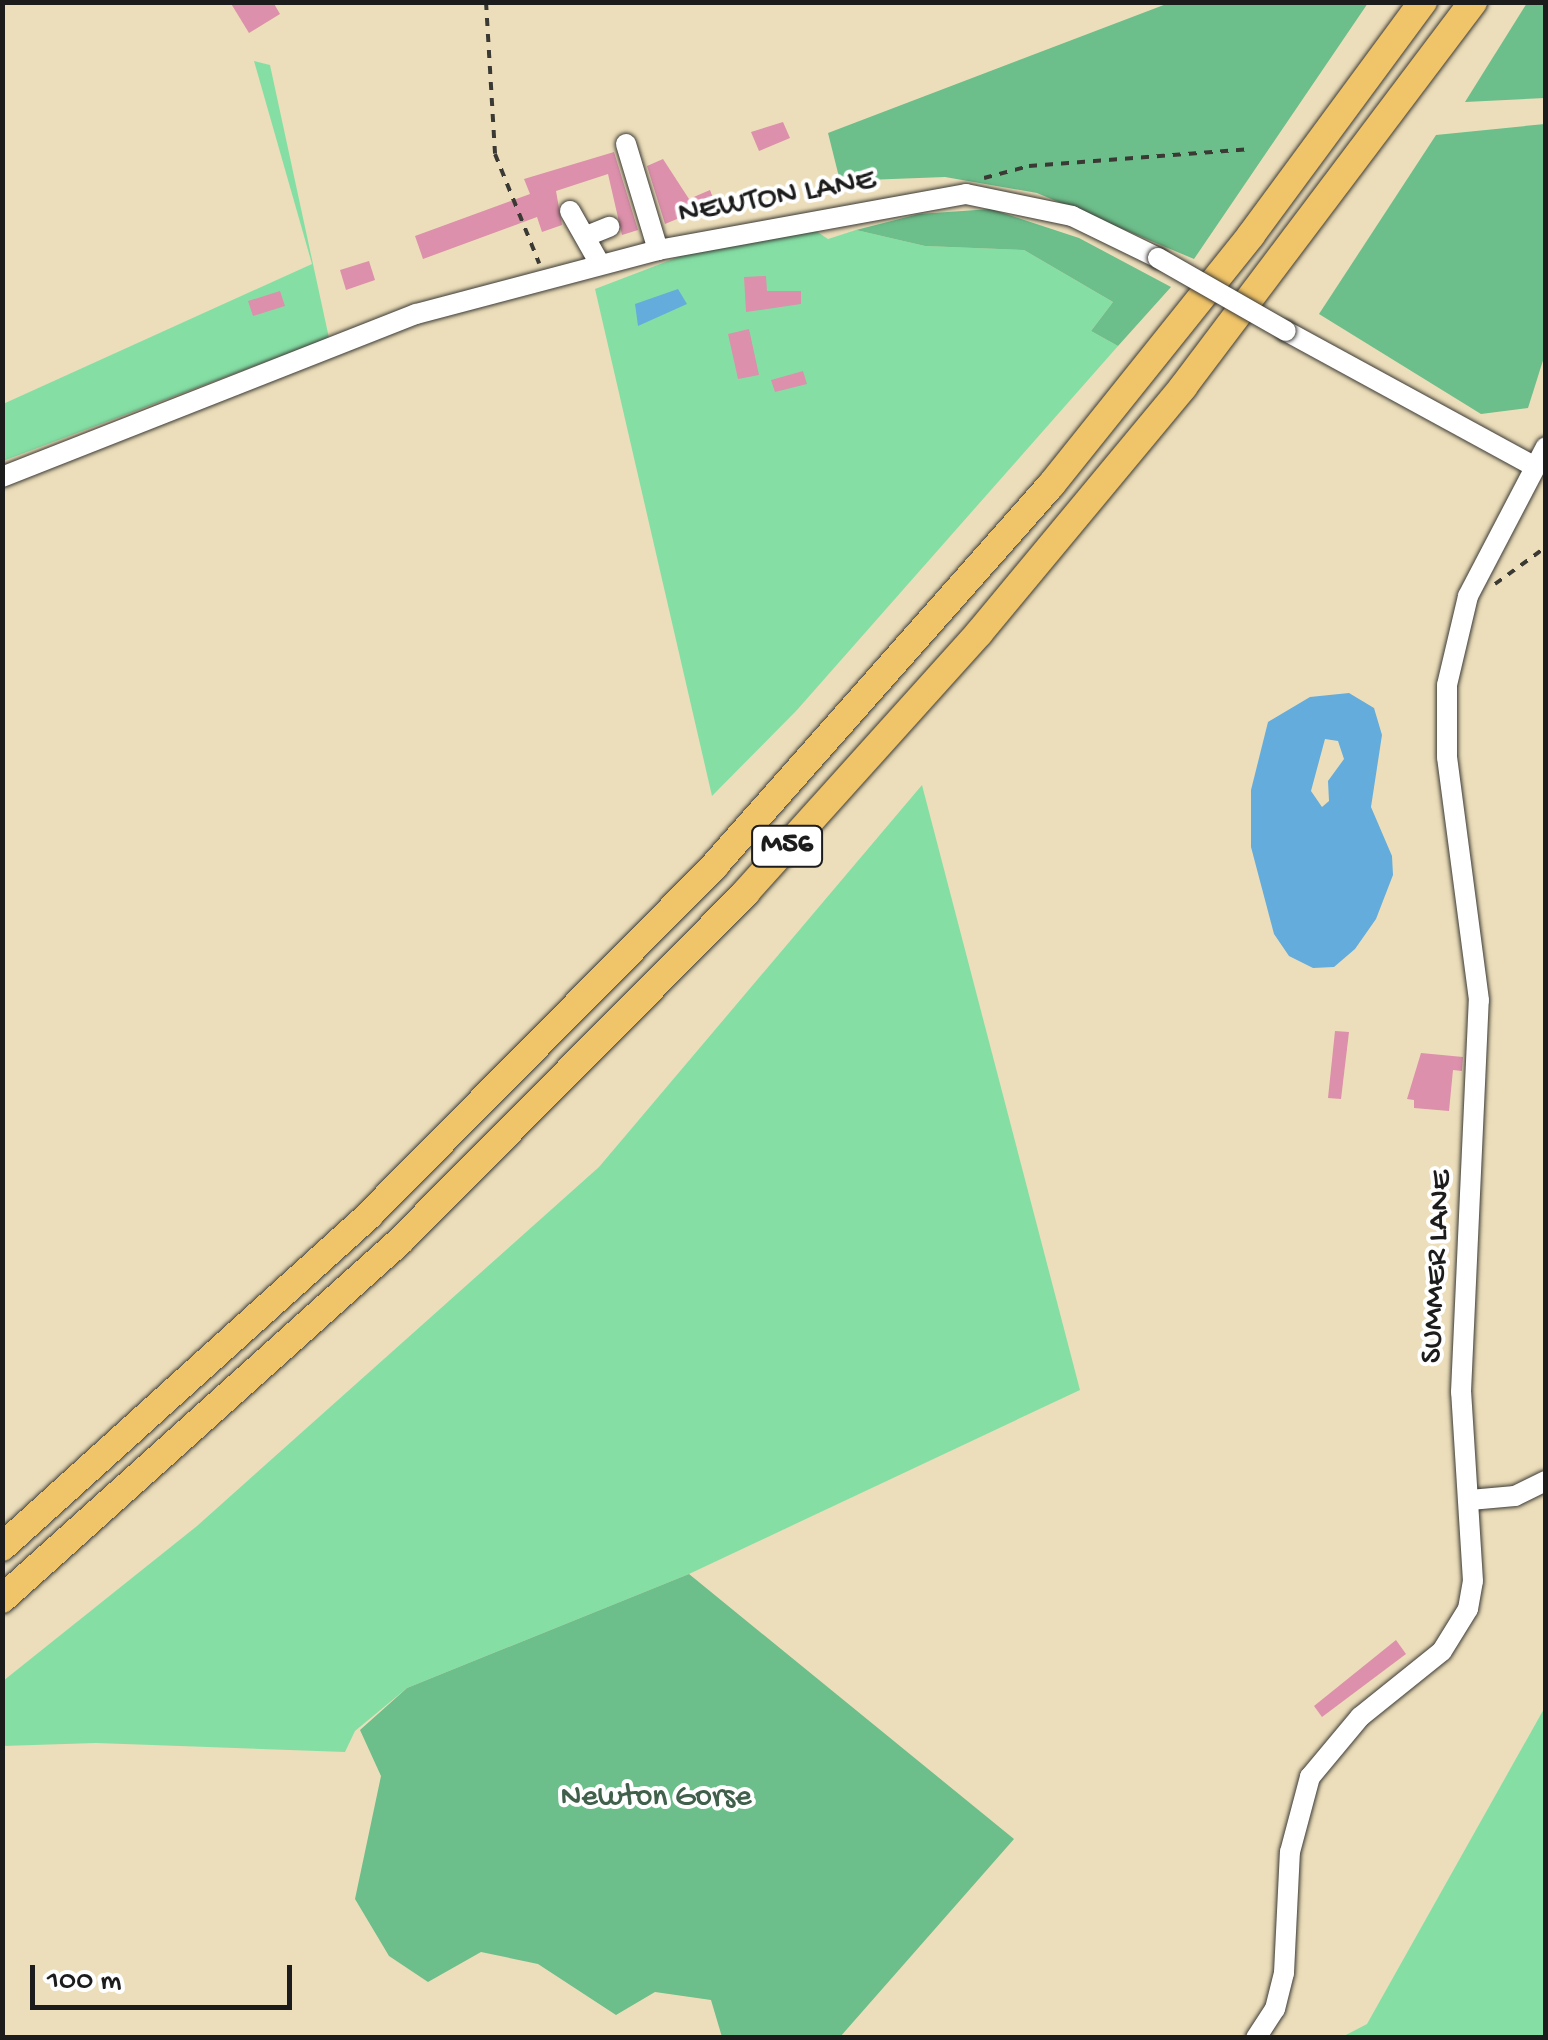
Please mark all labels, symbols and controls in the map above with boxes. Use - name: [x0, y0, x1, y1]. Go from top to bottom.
- street label: NEWTON LANE: [675, 162, 879, 234]
- road number: M56: [750, 821, 824, 871]
- street label: SUMMER LANE: [1414, 1169, 1462, 1365]
- park label: Newton Gorse: [560, 1779, 752, 1817]
- scale bar: [35, 1945, 298, 2007]
- text: 100 m: [47, 1965, 122, 2000]

